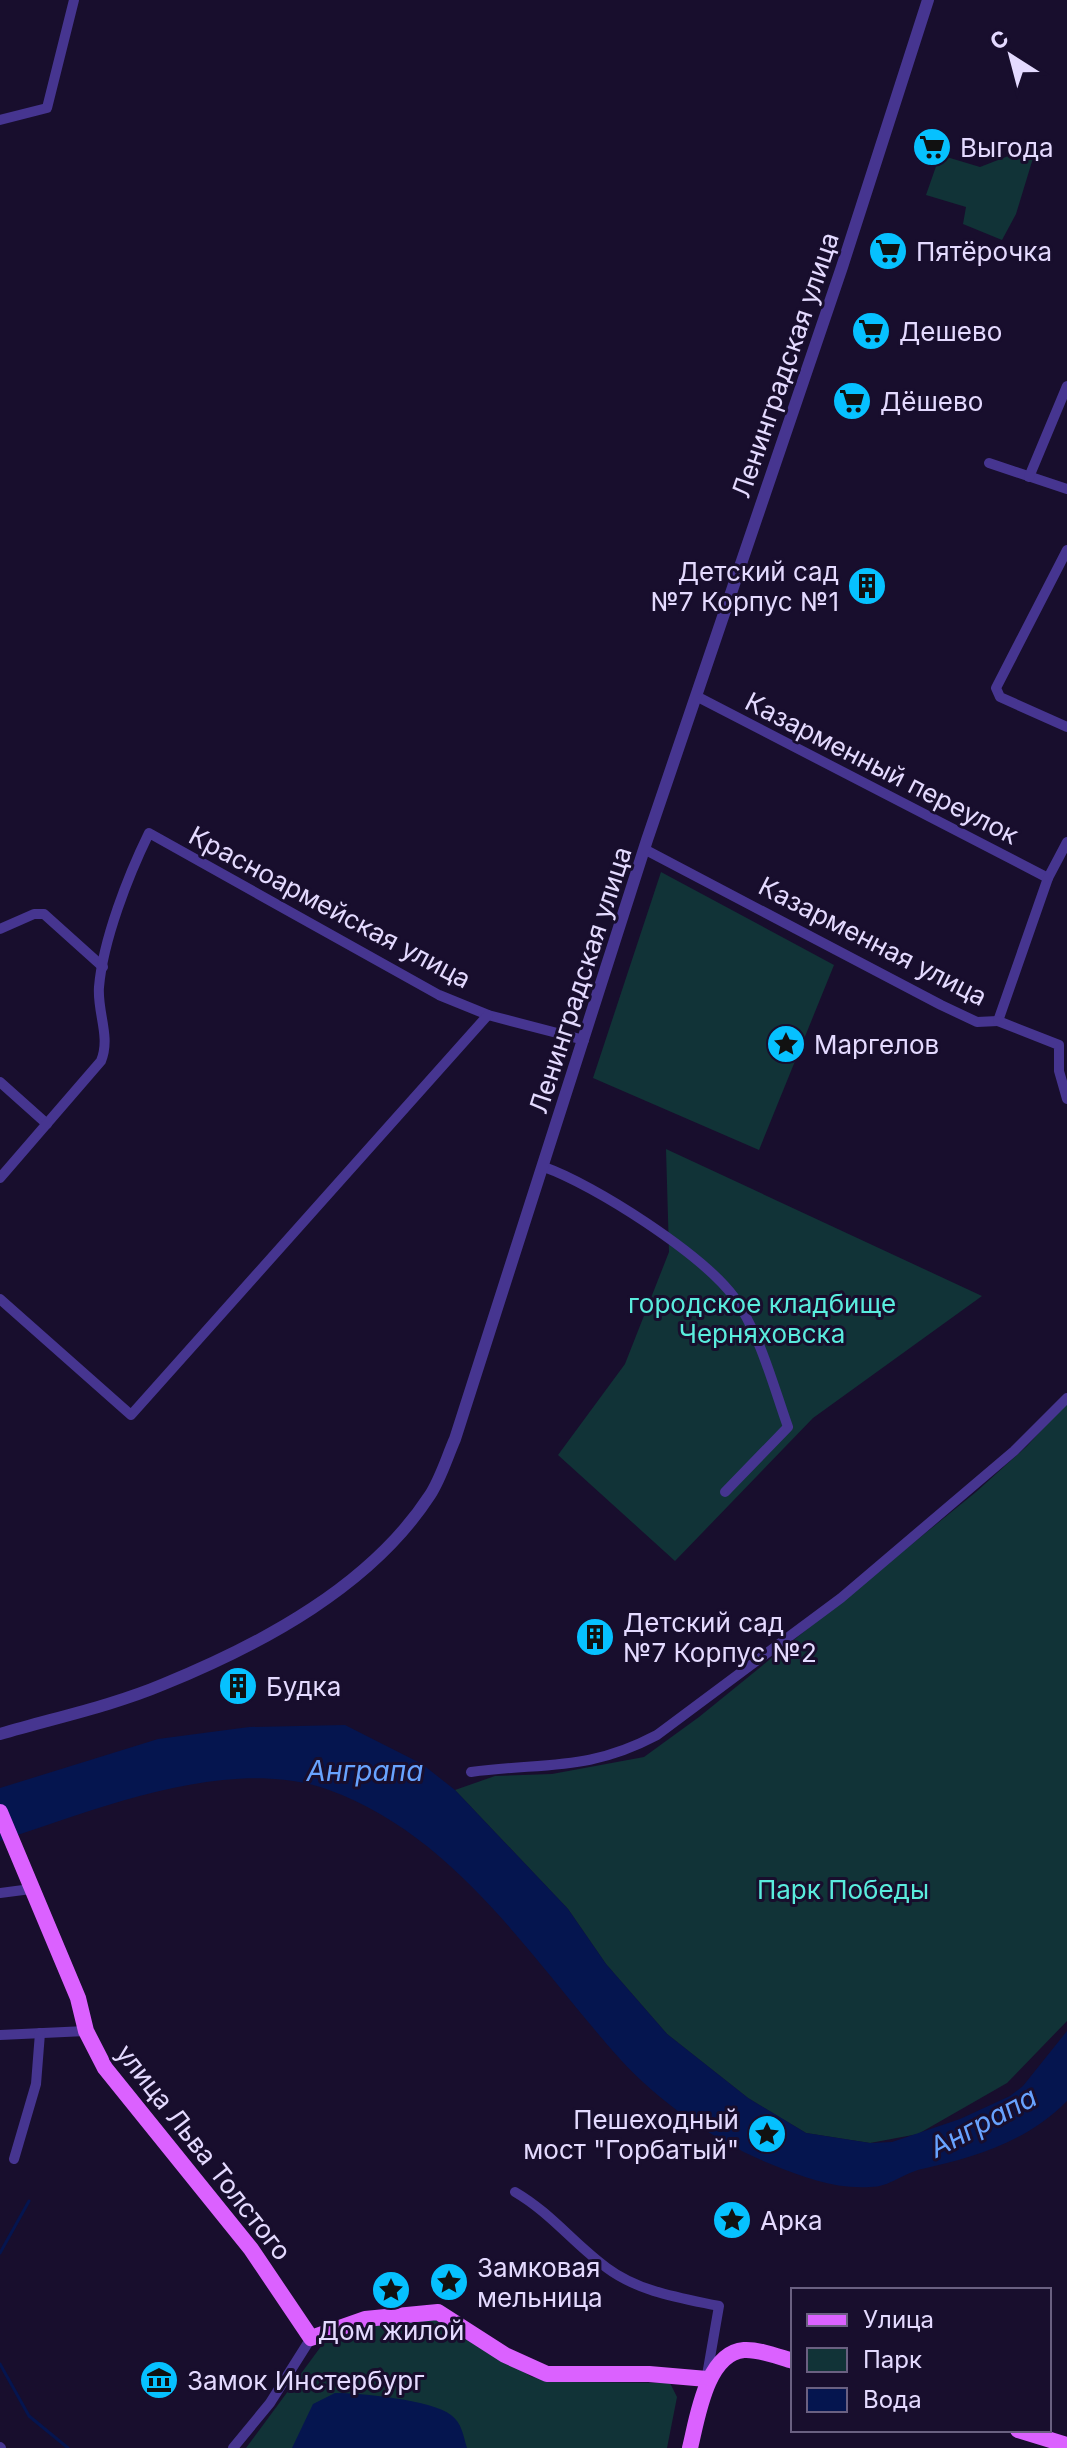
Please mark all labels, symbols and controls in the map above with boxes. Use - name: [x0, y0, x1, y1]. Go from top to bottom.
- north arrow: [971, 16, 1051, 96]
- text: С: [985, 25, 1013, 55]
- supermarket icon: Выгода: [911, 126, 953, 168]
- place label: Выгода: [960, 132, 1054, 163]
- street label: Ленинградская улица: [725, 228, 845, 502]
- supermarket icon: Пятёрочка: [867, 230, 909, 272]
- place label: Пятёрочка: [916, 236, 1052, 267]
- supermarket icon: Дешево: [850, 310, 892, 352]
- place label: Дешево: [899, 316, 1002, 347]
- supermarket icon: Дёшево: [831, 380, 873, 422]
- place label: Дёшево: [880, 386, 983, 417]
- place label: Детский сад №7 Корпус №1: [650, 556, 839, 617]
- building icon: Детский сад №7 Корпус №1: [846, 565, 888, 607]
- street label: Казарменный переулок: [740, 686, 1024, 850]
- street label: Красноармейская улица: [184, 819, 476, 995]
- street label: Ленинградская улица: [522, 843, 638, 1117]
- street label: Казарменная улица: [754, 870, 992, 1012]
- place icon: Маргелов: [765, 1023, 807, 1065]
- place label: Маргелов: [814, 1029, 939, 1060]
- park label: городское кладбище Черняховска: [628, 1288, 896, 1349]
- place label: Детский сад №7 Корпус №2: [623, 1607, 817, 1668]
- building icon: Детский сад №7 Корпус №2: [574, 1616, 616, 1658]
- building icon: Будка: [217, 1665, 259, 1707]
- place label: Будка: [266, 1671, 341, 1702]
- water label: Анграпа: [306, 1754, 423, 1788]
- park label: Парк Победы: [757, 1874, 929, 1905]
- street label: улица Льва Толстого: [110, 2038, 298, 2266]
- water label: Анграпа: [923, 2080, 1043, 2165]
- place label: Пешеходный мост "Горбатый": [523, 2104, 739, 2165]
- place icon: Пешеходный мост "Горбатый": [746, 2113, 788, 2155]
- place icon: Арка: [711, 2199, 753, 2241]
- place label: Арка: [760, 2205, 823, 2236]
- place label: Замковая мельница: [477, 2252, 603, 2313]
- place icon: Замковая мельница: [428, 2261, 470, 2303]
- place icon: Дом жилой: [370, 2269, 412, 2311]
- legend: [791, 2288, 1051, 2432]
- text: Улица: [863, 2305, 934, 2334]
- place label: Дом жилой: [318, 2315, 464, 2346]
- text: Парк: [863, 2345, 922, 2374]
- museum icon: Замок Инстербург: [138, 2359, 180, 2401]
- place label: Замок Инстербург: [187, 2365, 425, 2396]
- text: Вода: [863, 2385, 922, 2414]

